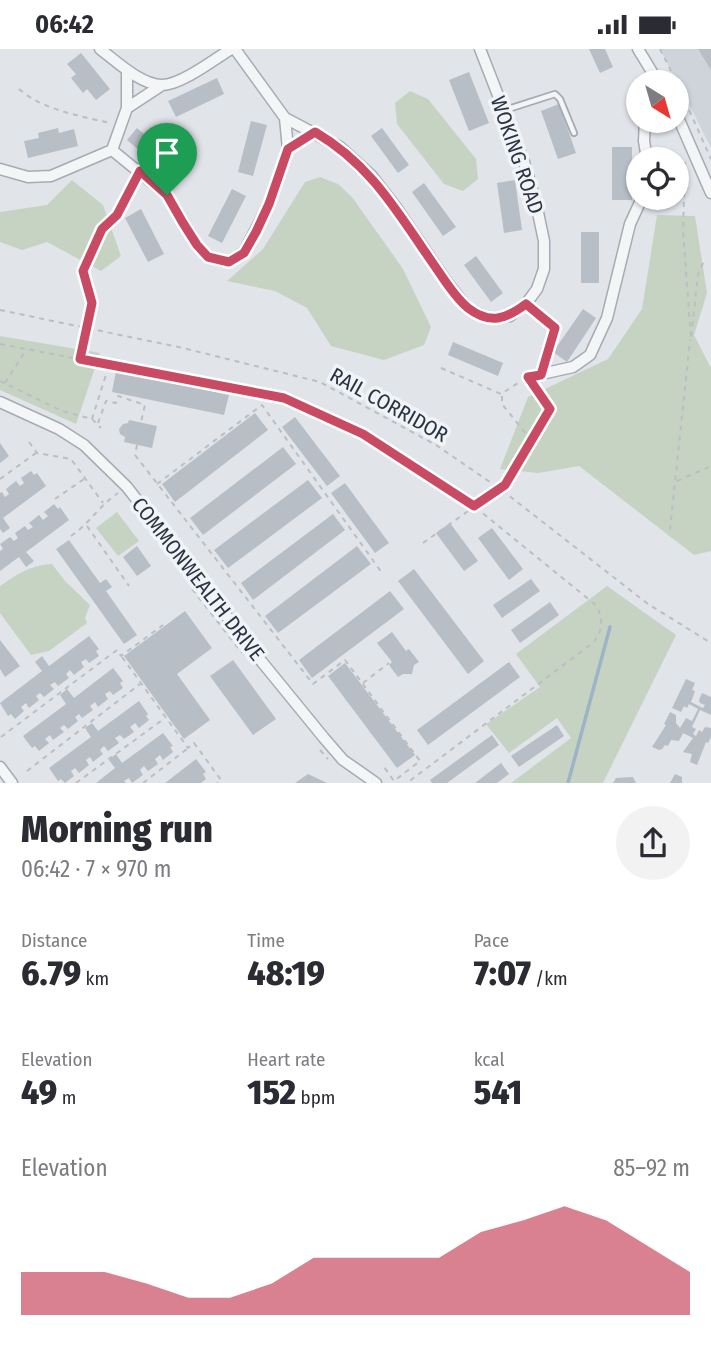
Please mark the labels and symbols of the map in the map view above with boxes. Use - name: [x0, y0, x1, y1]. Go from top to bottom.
- north arrow: [626, 70, 690, 133]
- street label: WOKING ROAD: [485, 93, 549, 217]
- pin: [137, 123, 197, 195]
- street label: RAIL CORRIDOR: [325, 362, 453, 448]
- street label: COMMONWEALTH DRIVE: [126, 492, 270, 666]

